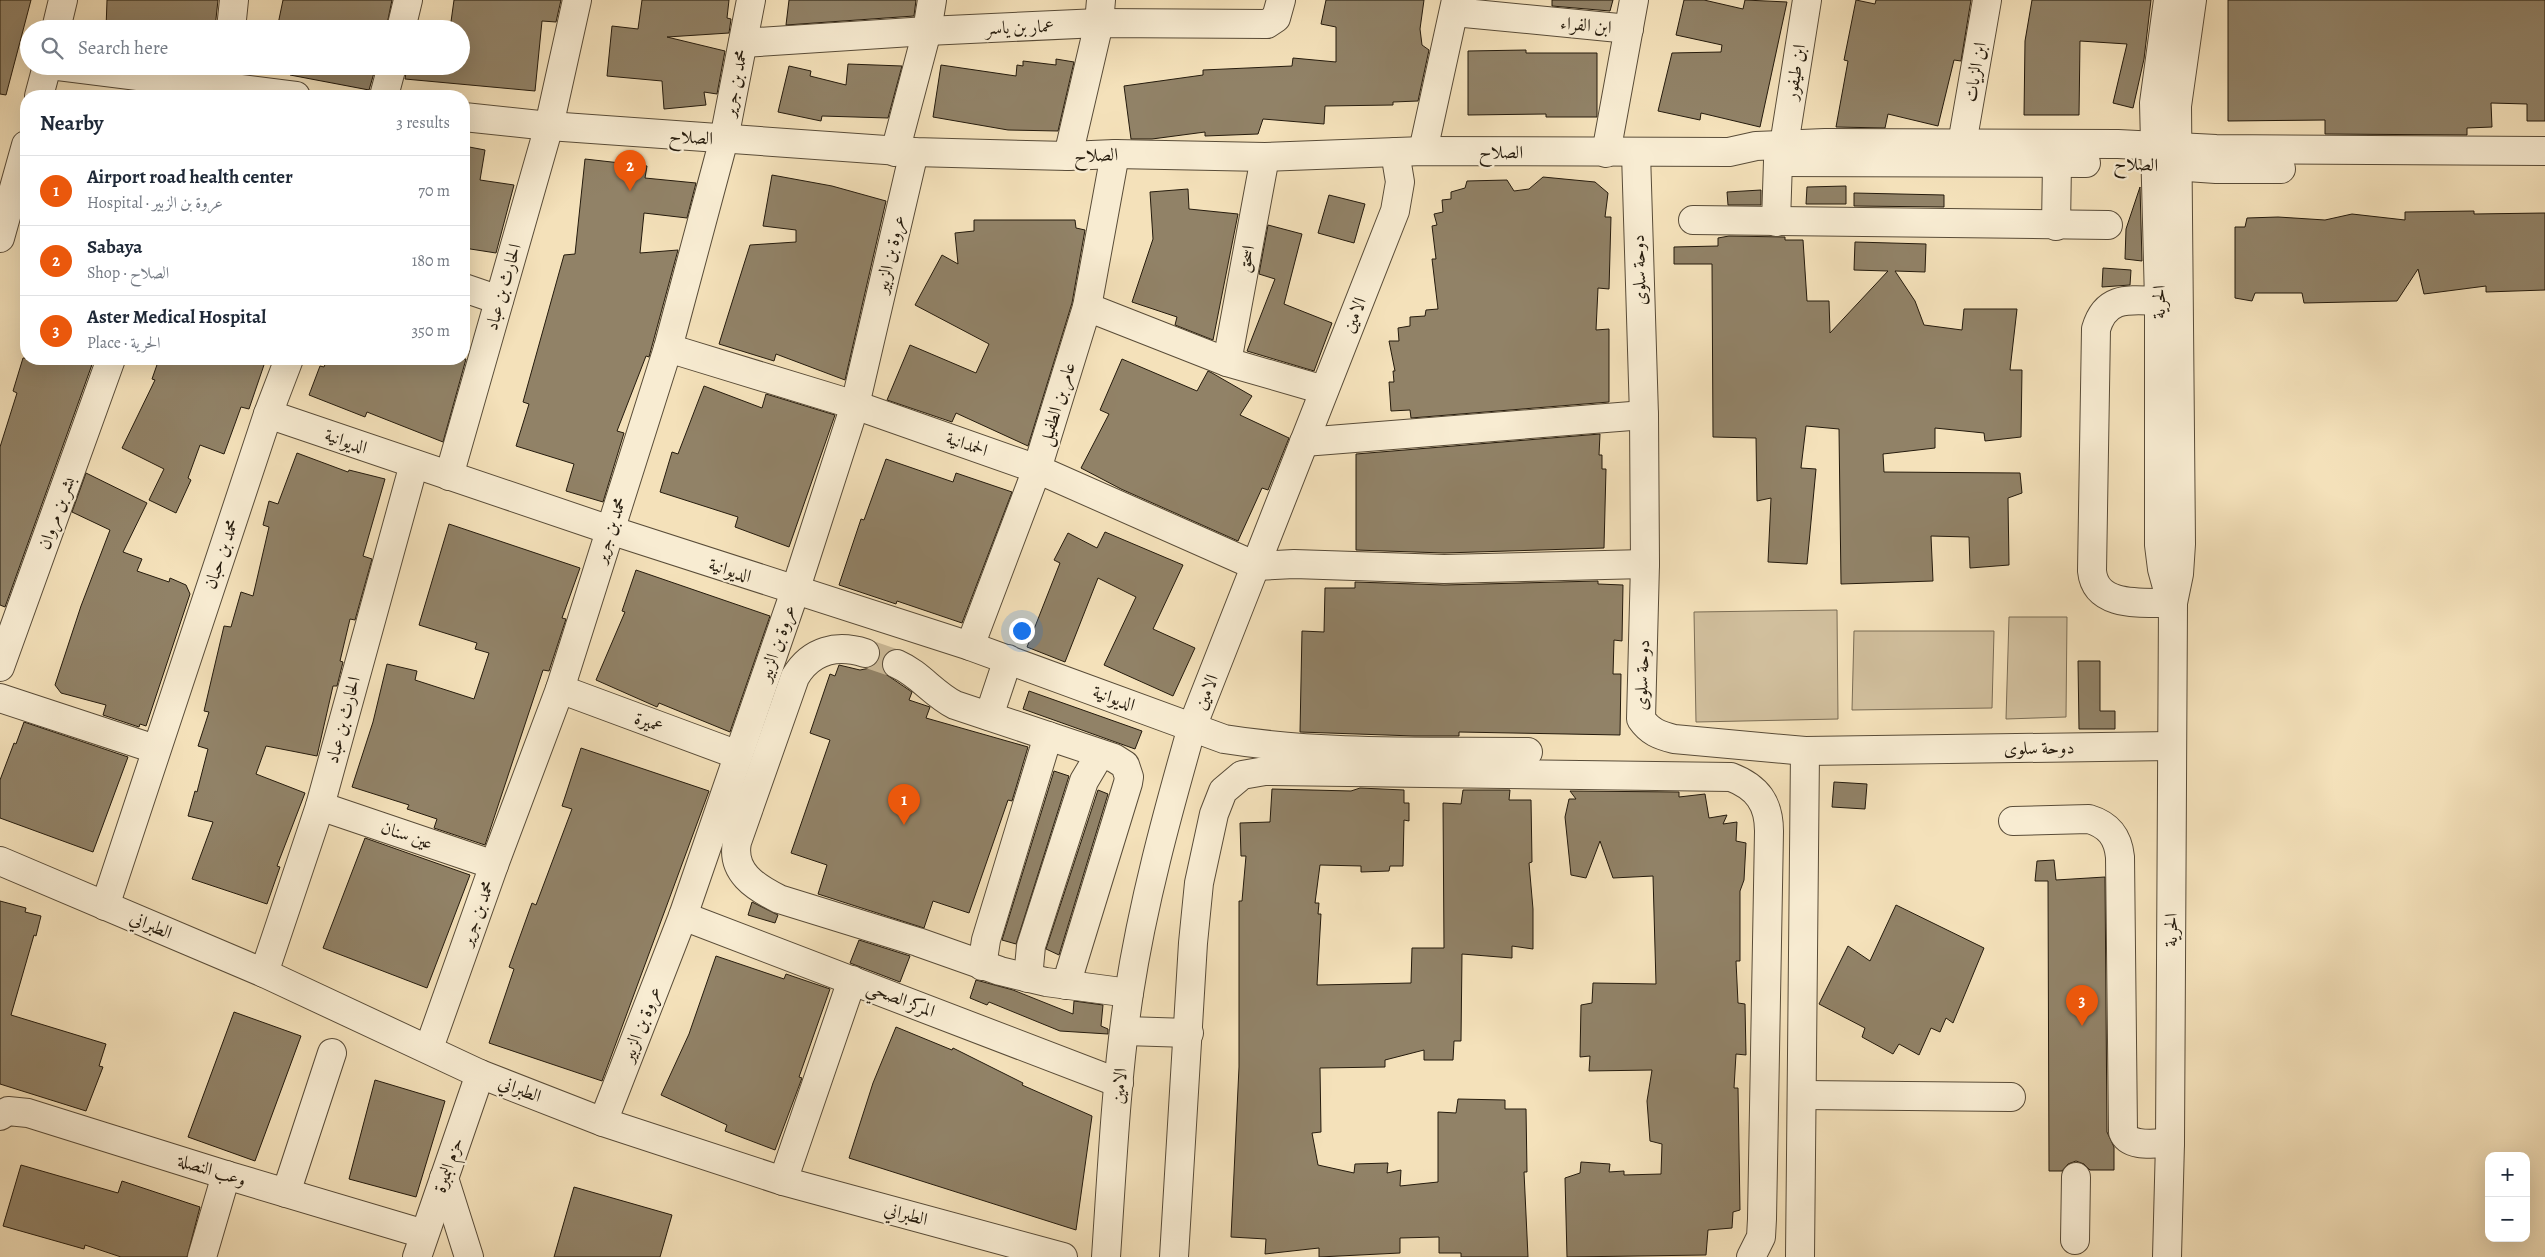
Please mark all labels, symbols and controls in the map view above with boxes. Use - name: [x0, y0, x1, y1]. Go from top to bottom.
- street label: ابن الفراء: [1559, 11, 1613, 39]
- street label: عمار بن ياسر: [983, 14, 1055, 40]
- search box: [20, 20, 470, 75]
- icon: search: [38, 34, 66, 62]
- text: Search here: [78, 35, 168, 61]
- street label: ابن الزيات: [1958, 40, 1992, 104]
- street label: ابن طيفور: [1778, 43, 1811, 103]
- street label: محمد بن جرير: [716, 47, 753, 121]
- text: Nearby: [40, 109, 103, 137]
- text: 3 results: [396, 112, 450, 134]
- street label: الصلاح: [668, 123, 714, 155]
- street label: الصلاح: [1479, 140, 1523, 168]
- street label: الصلاح: [1073, 142, 1119, 172]
- pin: 2: [614, 150, 646, 191]
- street label: الصلاح: [2113, 151, 2159, 181]
- text: Airport road health center: [87, 164, 293, 190]
- text: 1: [53, 180, 59, 202]
- text: 70 m: [418, 180, 450, 202]
- text: Hospital · عروة بن الزبير: [87, 192, 223, 214]
- street label: عروة بن الزبير: [869, 213, 912, 298]
- text: Sabaya: [87, 234, 143, 260]
- street label: دوحة سلوى: [1626, 234, 1652, 306]
- street label: الحارث بن عباد: [479, 241, 527, 333]
- street label: اسحق: [1232, 243, 1260, 275]
- text: 2: [52, 250, 60, 272]
- text: 180 m: [412, 250, 450, 272]
- text: Shop · الصلاح: [87, 262, 169, 284]
- street label: الحرية: [2147, 285, 2171, 319]
- street label: الامين: [1336, 294, 1372, 336]
- text: Aster Medical Hospital: [87, 304, 266, 330]
- text: 3: [53, 320, 59, 342]
- text: 350 m: [411, 320, 450, 342]
- text: Place · الحرية: [87, 332, 161, 354]
- street label: عامر بن الطفيل: [1033, 359, 1082, 449]
- street label: الديوانية: [322, 423, 371, 459]
- street label: الحمدانية: [943, 426, 991, 462]
- street label: بشر بن مروان: [32, 473, 81, 553]
- street label: محمد بن جرير: [587, 494, 632, 568]
- street label: محمد بن حبان: [198, 516, 244, 592]
- street label: الديوانية: [706, 552, 755, 588]
- street label: عروة بن الزبير: [752, 602, 802, 687]
- your location: [1009, 618, 1035, 644]
- street label: دوحة سلوى: [1629, 639, 1655, 711]
- street label: الامين: [1188, 671, 1224, 713]
- street label: الحارث بن عباد: [320, 674, 366, 766]
- street label: الديوانية: [1089, 679, 1139, 717]
- street label: عميرة: [631, 706, 667, 738]
- street label: دوحة سلوى: [2003, 735, 2075, 761]
- pin: 1: [888, 784, 920, 825]
- street label: عين سنان: [378, 815, 436, 855]
- street label: محمد بن جرير: [453, 877, 500, 951]
- street label: الطبراني: [125, 905, 176, 947]
- street label: الحرية: [2159, 913, 2183, 947]
- street label: المركز الصحي: [862, 975, 939, 1028]
- street label: عروة بن الزبير: [615, 983, 667, 1068]
- pin: 3: [2066, 985, 2098, 1026]
- street label: الامين: [1105, 1067, 1133, 1105]
- street label: الطبراني: [494, 1070, 545, 1111]
- street label: حزم البمبرة: [427, 1134, 472, 1197]
- street label: وعب النصلة: [174, 1148, 249, 1192]
- map controls: [2485, 1152, 2530, 1242]
- button: +: [2485, 1152, 2530, 1197]
- street label: الطبراني: [881, 1197, 930, 1234]
- button: −: [2485, 1197, 2530, 1242]

